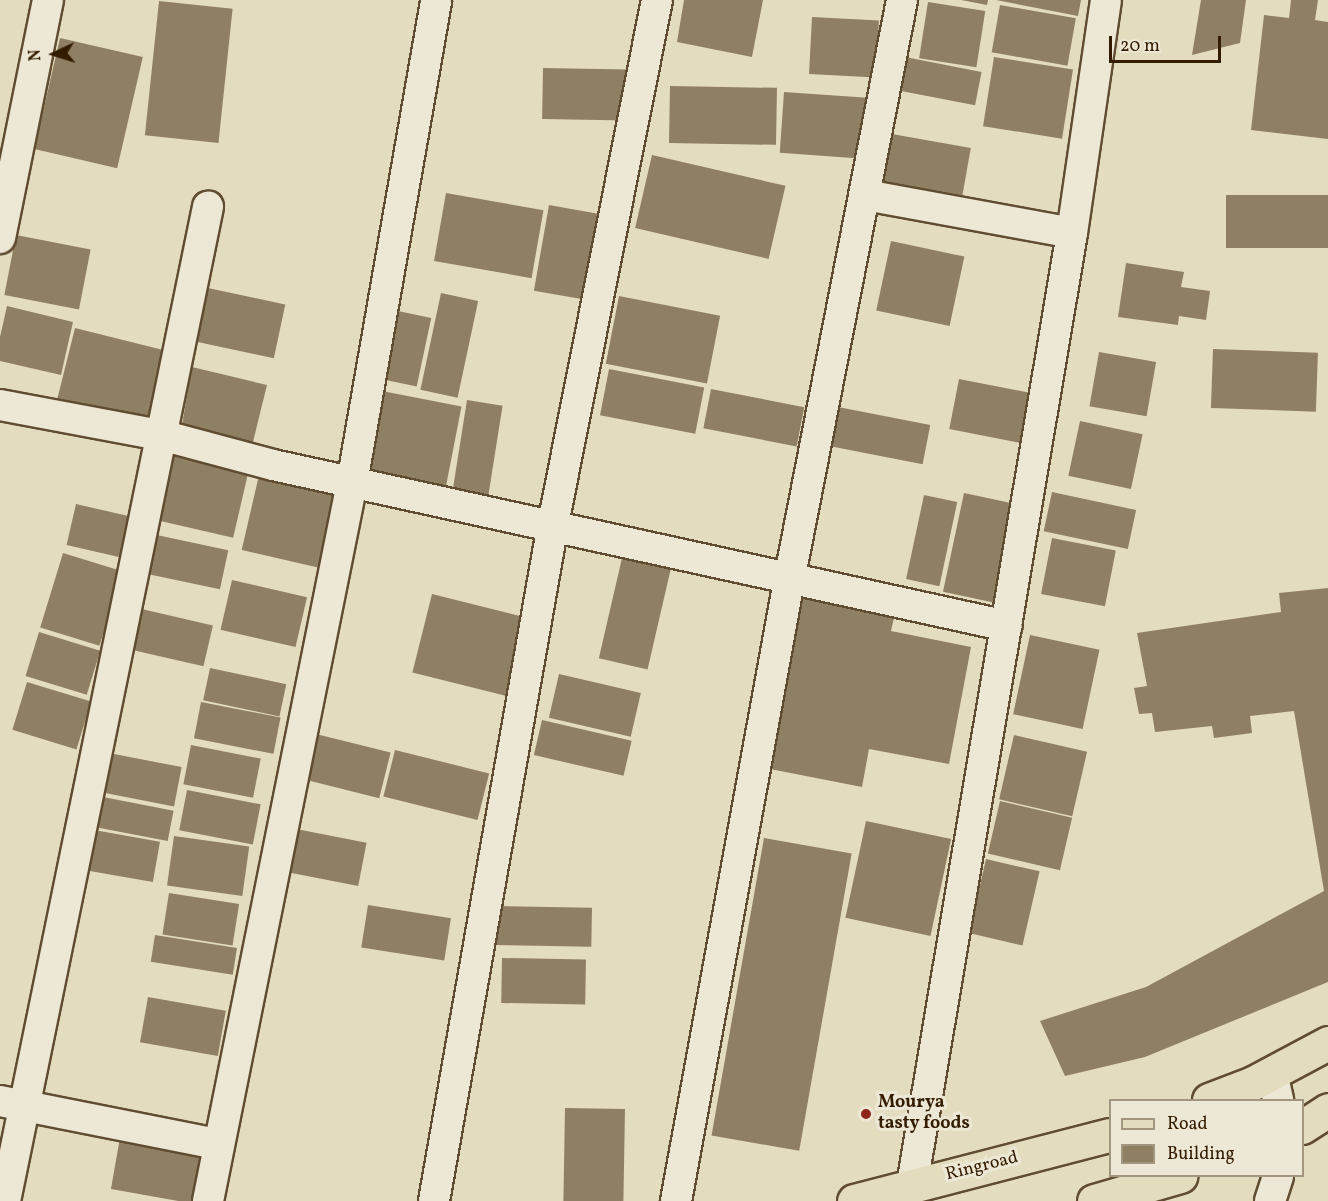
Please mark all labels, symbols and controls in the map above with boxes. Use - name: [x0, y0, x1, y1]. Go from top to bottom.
- north arrow: [24, 24, 84, 84]
- scale bar: [1112, 24, 1224, 62]
- text: 20 m: [1120, 34, 1160, 59]
- text: N: [25, 49, 47, 62]
- place label: Mourya tasty foods: [878, 1093, 970, 1136]
- legend: [1109, 1099, 1304, 1177]
- marker: Mourya tasty foods: [859, 1107, 873, 1121]
- text: Road: [1167, 1112, 1208, 1137]
- text: Building: [1167, 1142, 1235, 1167]
- street label: Ringroad: [944, 1148, 1020, 1186]

